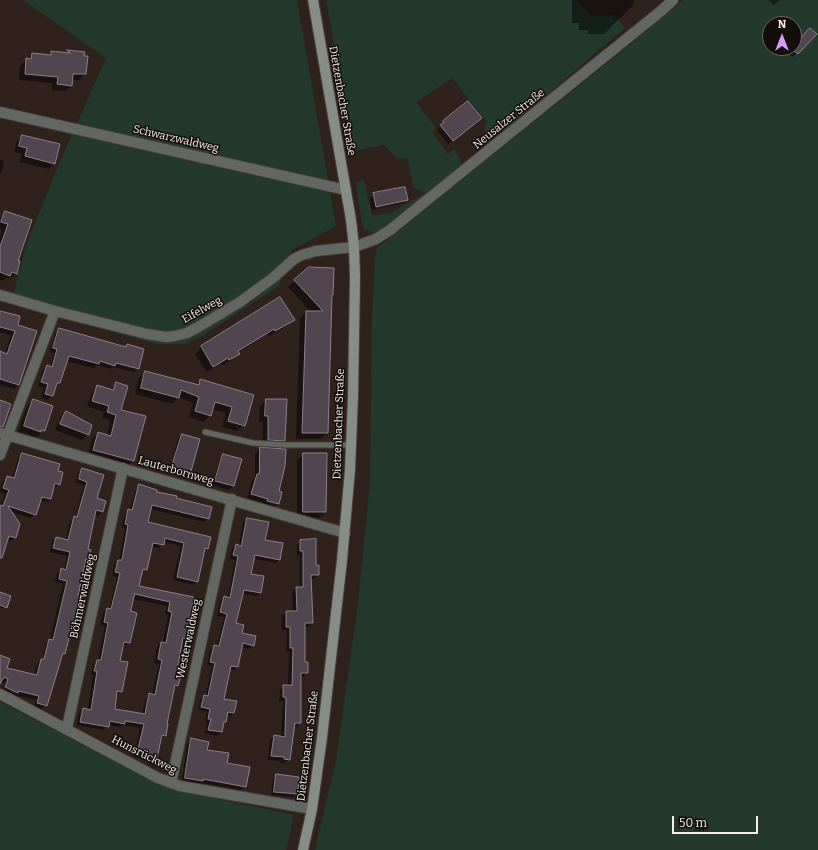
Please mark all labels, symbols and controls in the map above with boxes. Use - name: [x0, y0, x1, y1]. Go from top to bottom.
- north arrow: [762, 16, 802, 56]
- text: N: [778, 18, 786, 31]
- street label: Dietzenbacher Straße: [326, 45, 358, 157]
- street label: Neusalzer Straße: [471, 86, 547, 152]
- street label: Schwarzwaldweg: [132, 123, 220, 155]
- street label: Eifelweg: [180, 294, 224, 326]
- street label: Dietzenbacher Straße: [330, 368, 348, 480]
- street label: Lauterbornweg: [137, 454, 215, 488]
- street label: Böhmerwaldweg: [68, 552, 98, 640]
- street label: Westerwaldweg: [174, 598, 204, 680]
- street label: Dietzenbacher Straße: [295, 690, 321, 802]
- street label: Hunsrückweg: [109, 733, 179, 777]
- scale bar: [674, 808, 760, 834]
- text: 50 m: [679, 816, 707, 830]

